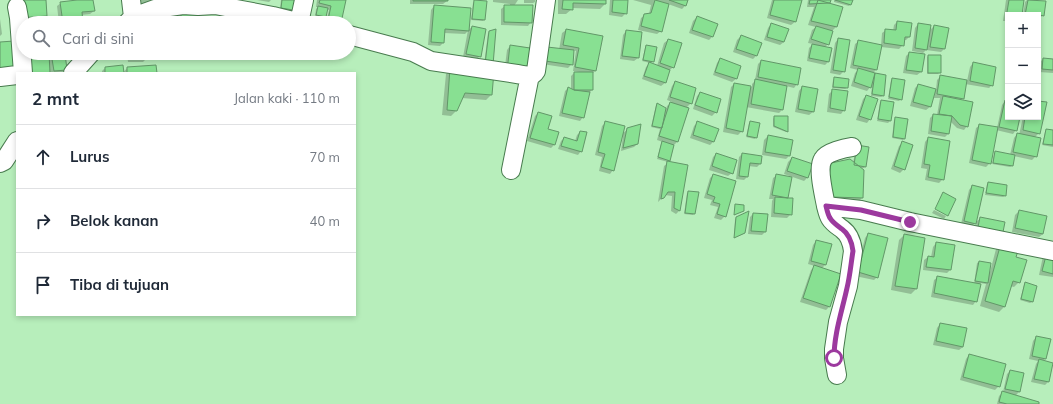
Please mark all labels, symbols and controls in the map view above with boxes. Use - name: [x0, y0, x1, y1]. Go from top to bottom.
- map controls: [1005, 12, 1041, 120]
- button: +: [1005, 12, 1041, 48]
- search box: [16, 16, 356, 60]
- icon: search: [30, 27, 52, 49]
- text: Cari di sini: [62, 29, 134, 48]
- button: −: [1005, 48, 1041, 84]
- button: layers: [1005, 84, 1041, 120]
- text: 2 mnt: [32, 88, 79, 109]
- text: Jalan kaki · 110 m: [234, 90, 340, 106]
- icon: ahead: [32, 146, 54, 168]
- text: Lurus: [70, 147, 110, 166]
- text: 70 m: [310, 149, 340, 165]
- icon: right: [32, 210, 54, 232]
- text: Belok kanan: [70, 211, 159, 230]
- text: 40 m: [310, 213, 340, 229]
- route end: [901, 213, 919, 231]
- icon: arrive: [32, 274, 54, 296]
- text: Tiba di tujuan: [70, 275, 169, 294]
- route start: [825, 349, 843, 367]

